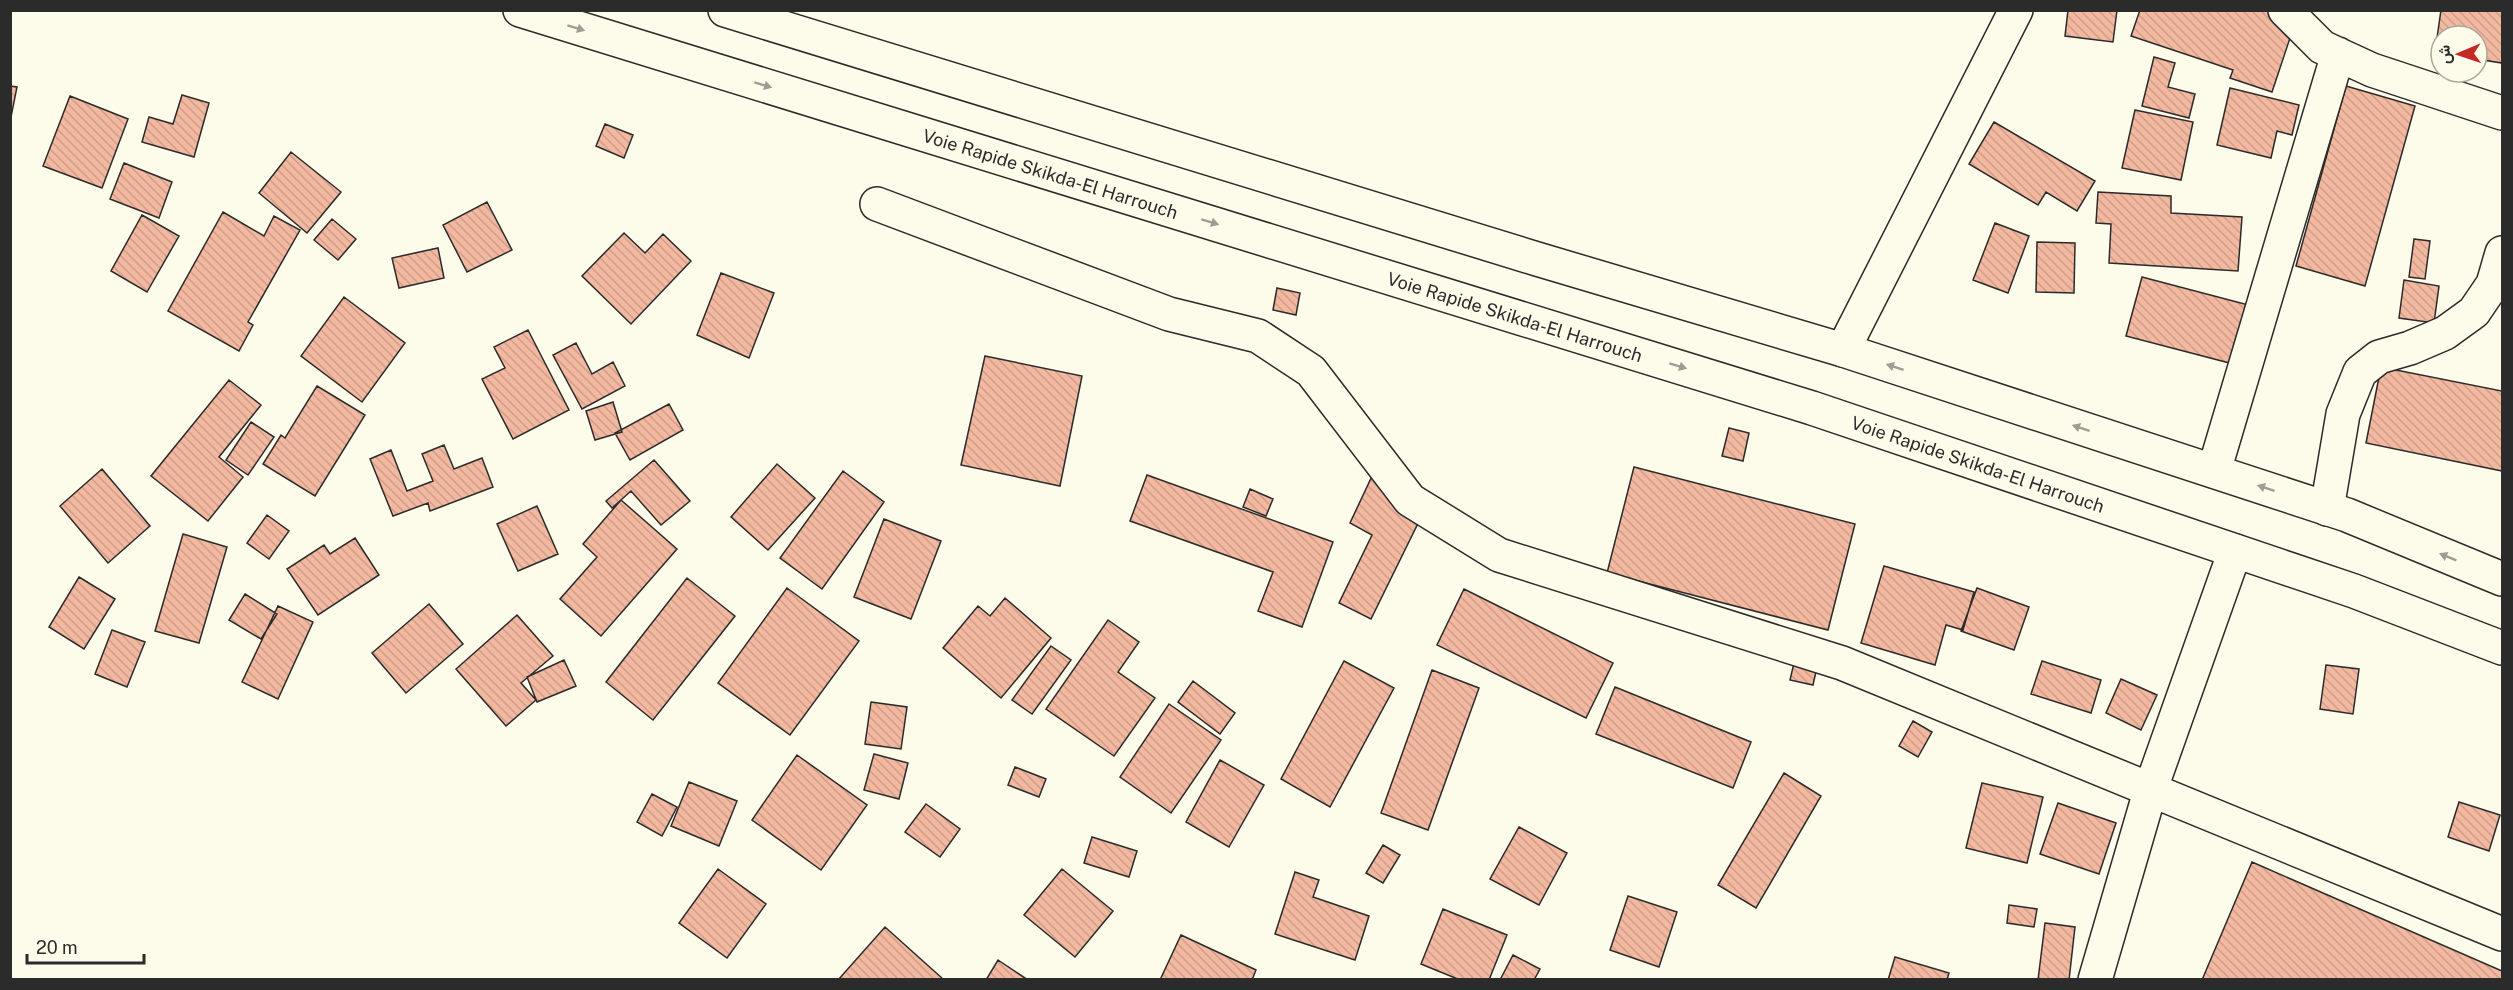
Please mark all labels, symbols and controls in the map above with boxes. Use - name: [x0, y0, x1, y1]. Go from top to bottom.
- one-way arrow: [567, 24, 585, 33]
- north arrow: [2429, 24, 2489, 84]
- text: ش: [2435, 45, 2454, 64]
- one-way arrow: [754, 81, 772, 90]
- street label: Voie Rapide Skikda-El Harrouch: [920, 124, 1181, 223]
- one-way arrow: [1201, 218, 1219, 228]
- street label: Voie Rapide Skikda-El Harrouch: [1385, 267, 1645, 366]
- one-way arrow: [1669, 362, 1687, 371]
- one-way arrow: [1886, 362, 1904, 371]
- street label: Voie Rapide Skikda-El Harrouch: [1849, 412, 2107, 516]
- one-way arrow: [2072, 422, 2090, 432]
- one-way arrow: [2257, 483, 2275, 493]
- one-way arrow: [2439, 552, 2457, 562]
- scale bar: [27, 927, 144, 965]
- text: 20 m: [36, 937, 78, 958]

